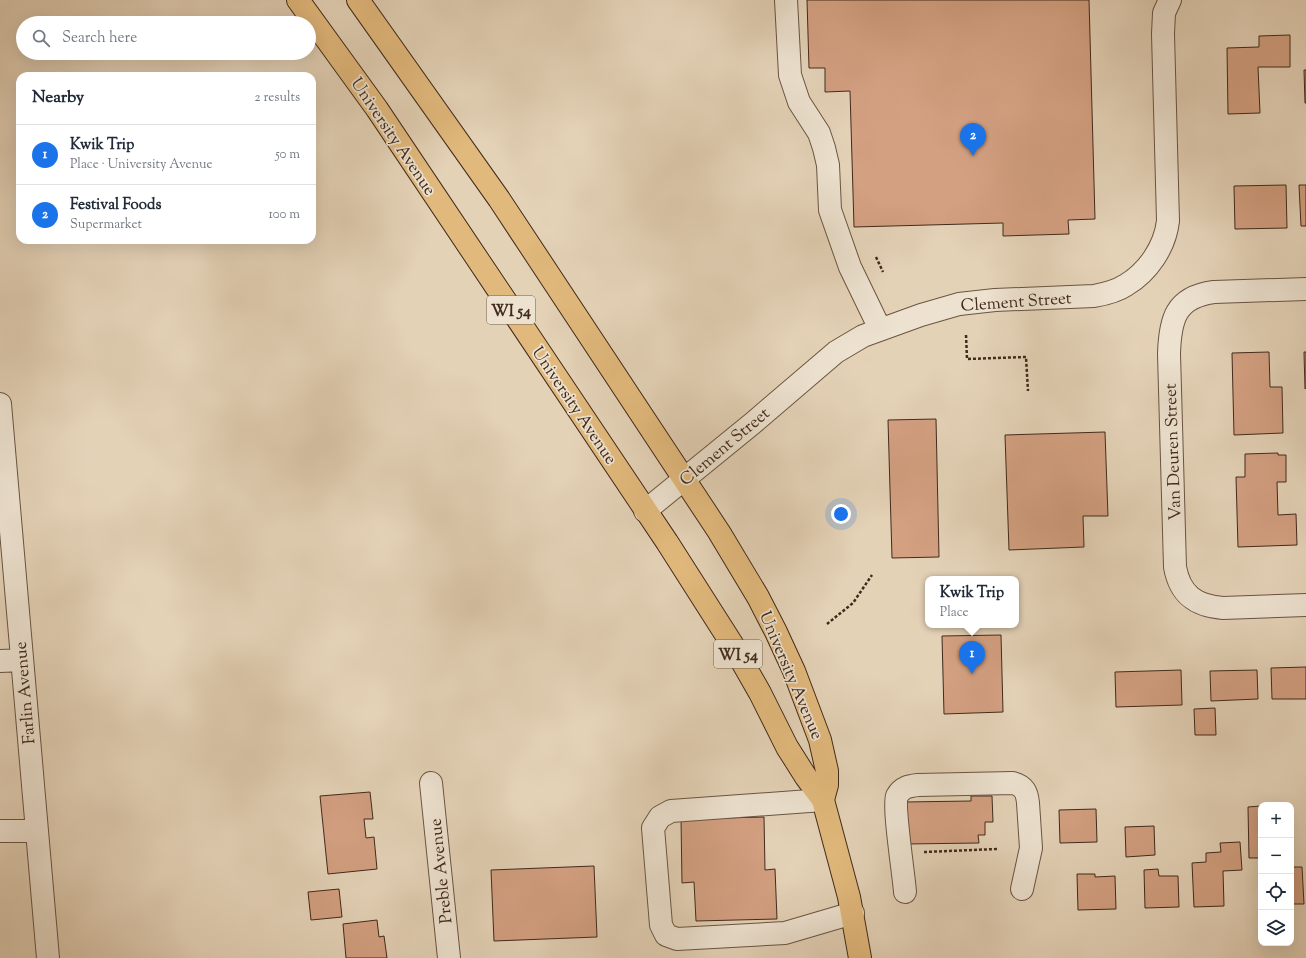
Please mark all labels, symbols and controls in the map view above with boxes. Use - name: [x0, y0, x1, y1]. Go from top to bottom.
- search box: [16, 16, 316, 60]
- icon: search: [30, 27, 52, 49]
- text: Search here: [62, 28, 137, 49]
- street label: University Avenue: [344, 73, 441, 201]
- text: Nearby: [32, 86, 84, 110]
- text: 2 results: [255, 89, 300, 107]
- pin: 2: [960, 123, 986, 156]
- text: Kwik Trip: [70, 135, 134, 156]
- text: 1: [43, 146, 47, 164]
- text: 50 m: [275, 146, 300, 164]
- text: Place · University Avenue: [70, 156, 213, 174]
- text: Festival Foods: [70, 195, 161, 216]
- text: 2: [42, 206, 48, 224]
- text: 100 m: [268, 206, 300, 224]
- text: Supermarket: [70, 216, 142, 234]
- street label: Clement Street: [960, 287, 1073, 319]
- road number: WI 54: [487, 296, 535, 324]
- street label: University Avenue: [525, 342, 622, 470]
- street label: Van Deuren Street: [1160, 383, 1188, 521]
- street label: Clement Street: [675, 402, 776, 492]
- your location: [831, 504, 851, 524]
- popup: [925, 576, 1019, 628]
- text: Kwik Trip: [940, 583, 1004, 604]
- text: Place: [940, 604, 969, 622]
- street label: University Avenue: [752, 608, 828, 744]
- street label: Farlin Avenue: [10, 640, 42, 745]
- road number: WI 54: [714, 640, 762, 668]
- pin: 1: [959, 641, 985, 674]
- map controls: [1258, 802, 1294, 946]
- button: +: [1258, 802, 1294, 838]
- street label: Preble Avenue: [425, 817, 459, 925]
- button: −: [1258, 838, 1294, 874]
- button: locate: [1258, 874, 1294, 910]
- button: layers: [1258, 910, 1294, 946]

